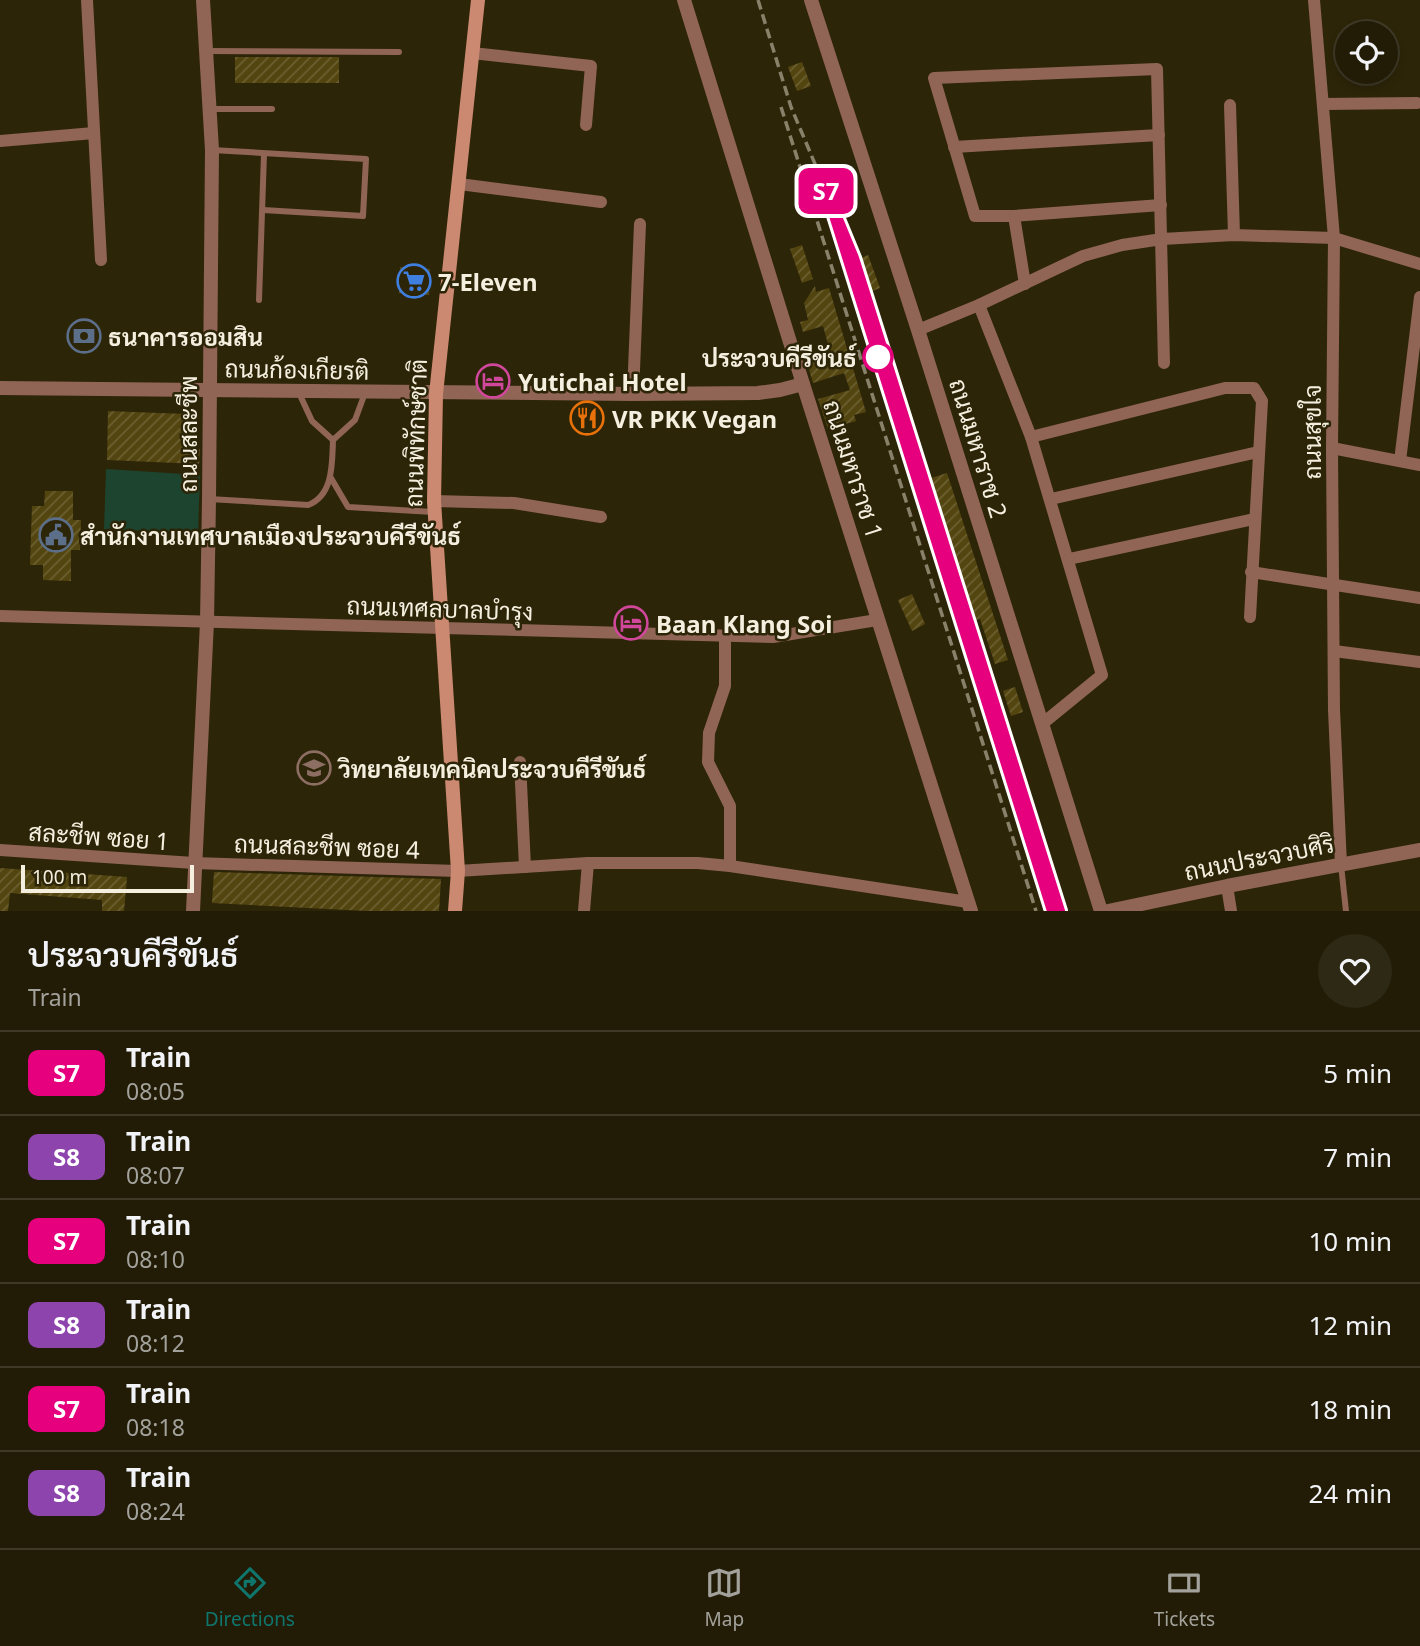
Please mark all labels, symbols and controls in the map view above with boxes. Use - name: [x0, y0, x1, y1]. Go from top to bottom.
- map controls: [1335, 21, 1398, 84]
- button: locate: [1335, 21, 1398, 84]
- line badge: S7: [794, 168, 858, 214]
- text: S7: [813, 174, 839, 207]
- supermarket icon: 7-Eleven: [395, 262, 433, 300]
- place label: 7-Eleven: [438, 265, 537, 298]
- bank icon: ธนาคารออมสิน: [65, 317, 103, 355]
- place label: ธนาคารออมสิน: [108, 320, 263, 353]
- place label: ประจวบคีรีขันธ์: [702, 341, 858, 374]
- marker: ประจวบคีรีขันธ์: [863, 342, 893, 372]
- street label: ถนนก้องเกียรติ: [224, 351, 370, 387]
- street label: ถนนพิทักษ์ชาติ: [396, 358, 434, 508]
- hotel icon: Yutichai Hotel: [474, 362, 512, 400]
- place label: Yutichai Hotel: [518, 365, 687, 398]
- street label: ถนนมหาราช 2: [942, 374, 1016, 522]
- street label: ถนนสละชีพ: [171, 376, 204, 493]
- street label: ถนนสุขใจ: [1295, 384, 1329, 480]
- street label: ถนนมหาราช 1: [816, 395, 892, 543]
- restaurant icon: VR PKK Vegan: [568, 399, 606, 437]
- place label: VR PKK Vegan: [612, 402, 777, 435]
- public building icon: สำนักงานเทศบาลเมืองประจวบคีรีขันธ์: [37, 516, 75, 554]
- place label: สำนักงานเทศบาลเมืองประจวบคีรีขันธ์: [80, 519, 462, 552]
- street label: ถนนเทศลบาลบำรุง: [346, 588, 534, 629]
- hotel icon: Baan Klang Soi: [612, 604, 650, 642]
- place label: Baan Klang Soi: [656, 607, 832, 640]
- school or university icon: วิทยาลัยเทคนิคประจวบคีรีขันธ์: [295, 749, 333, 787]
- place label: วิทยาลัยเทคนิคประจวบคีรีขันธ์: [337, 752, 647, 785]
- street label: สละชีพ ซอย 1: [27, 815, 171, 857]
- street label: ถนนสละชีพ ซอย 4: [234, 826, 421, 866]
- street label: ถนนประจวบศิริ: [1181, 826, 1337, 888]
- scale bar: [21, 862, 194, 894]
- text: 100 m: [32, 864, 87, 890]
- text: ประจวบคีรีขันธ์: [28, 932, 239, 977]
- button: heart: [1318, 934, 1392, 1008]
- text: Train: [28, 981, 82, 1013]
- text: Train: [126, 1039, 191, 1075]
- text: 5 min: [1323, 1055, 1392, 1091]
- text: S7: [53, 1056, 80, 1089]
- text: 08:05: [126, 1075, 185, 1107]
- text: Train: [126, 1123, 191, 1159]
- text: 7 min: [1323, 1139, 1392, 1175]
- text: S8: [53, 1140, 80, 1173]
- text: 08:07: [126, 1159, 185, 1191]
- text: Train: [126, 1207, 191, 1243]
- text: 10 min: [1308, 1223, 1392, 1259]
- text: S7: [53, 1224, 80, 1257]
- text: 08:10: [126, 1243, 185, 1275]
- text: Train: [126, 1291, 191, 1327]
- text: 12 min: [1308, 1307, 1392, 1343]
- text: S8: [53, 1308, 80, 1341]
- text: 08:12: [126, 1327, 185, 1359]
- text: Train: [126, 1375, 191, 1411]
- text: 18 min: [1308, 1391, 1392, 1427]
- text: S7: [53, 1392, 80, 1425]
- text: 08:18: [126, 1411, 185, 1443]
- text: Train: [126, 1459, 191, 1495]
- text: 24 min: [1308, 1475, 1392, 1511]
- text: S8: [53, 1476, 80, 1509]
- text: 08:24: [126, 1495, 185, 1527]
- tab: Directions: [205, 1564, 295, 1632]
- tab: Map: [705, 1564, 744, 1632]
- tab: Tickets: [1154, 1564, 1215, 1632]

